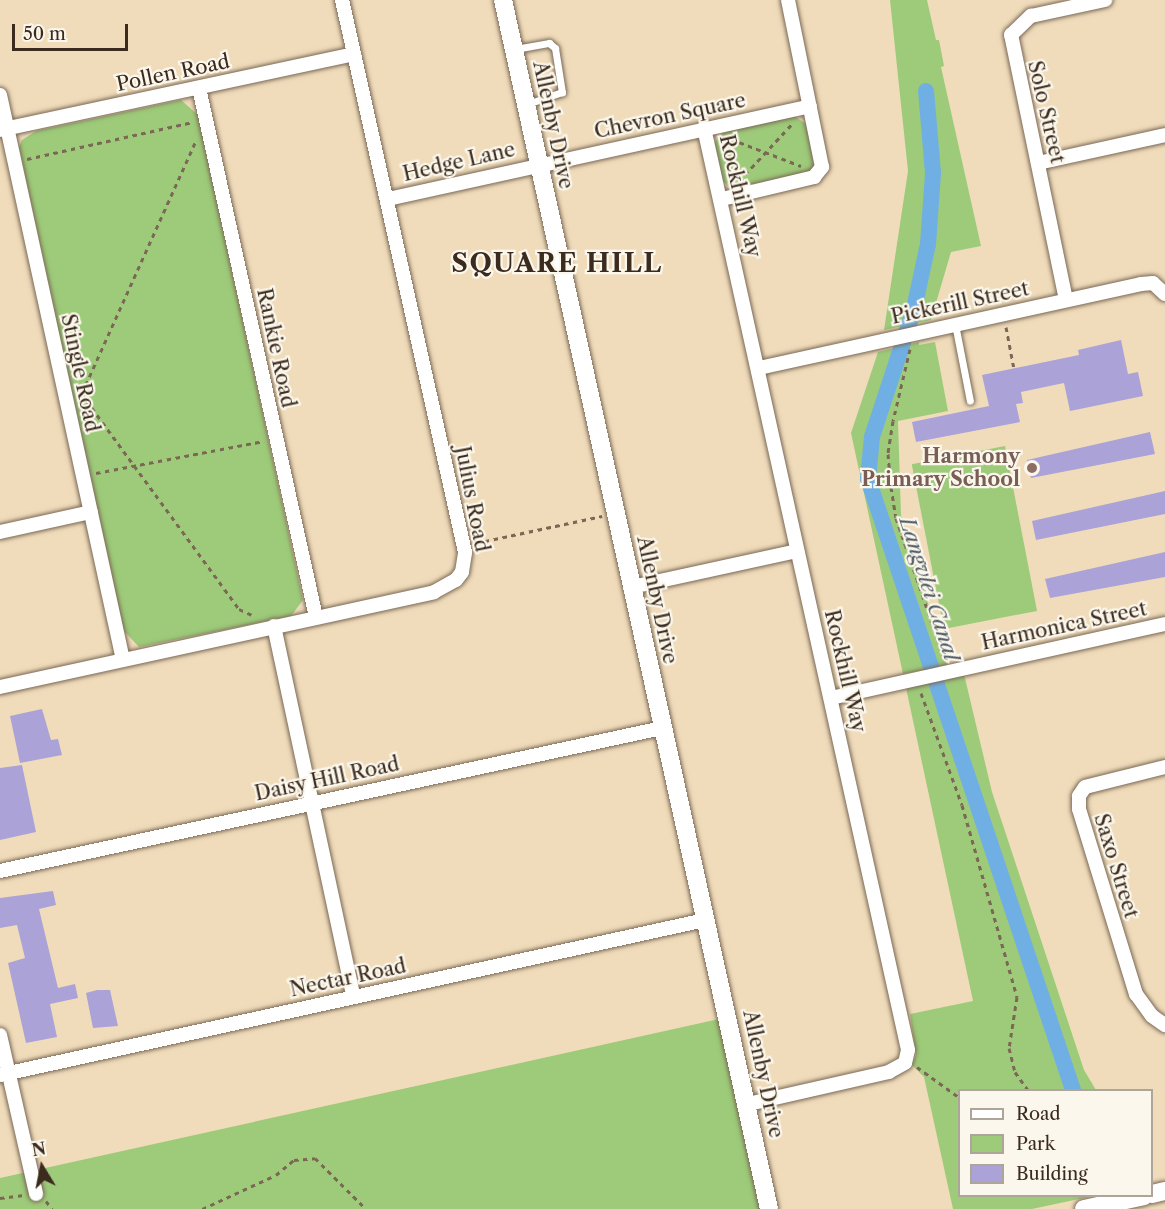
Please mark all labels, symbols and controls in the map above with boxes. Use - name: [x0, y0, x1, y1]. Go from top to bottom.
- scale bar: [15, 12, 130, 50]
- text: 50 m: [23, 23, 66, 45]
- street label: Pollen Road: [114, 49, 232, 97]
- street label: Solo Street: [1023, 58, 1069, 166]
- street label: Allenby Drive: [528, 59, 578, 191]
- street label: Chevron Square: [592, 88, 748, 144]
- street label: Rockhill Way: [714, 132, 766, 260]
- street label: Hedge Lane: [401, 137, 517, 187]
- district label: SQUARE HILL: [451, 248, 663, 280]
- street label: Pickerill Street: [889, 277, 1031, 329]
- street label: Rankie Road: [252, 286, 300, 410]
- street label: Stingle Road: [56, 312, 104, 434]
- street label: Julius Road: [450, 444, 494, 554]
- place label: Harmony Primary School: [861, 444, 1020, 491]
- marker: Harmony Primary School: [1025, 461, 1039, 475]
- water label: Langvlei Canal: [894, 514, 964, 664]
- street label: Allenby Drive: [632, 534, 682, 666]
- street label: Harmonica Street: [979, 597, 1149, 655]
- street label: Rockhill Way: [819, 607, 871, 735]
- street label: Daisy Hill Road: [252, 752, 402, 806]
- street label: Saxo Street: [1089, 811, 1143, 921]
- street label: Nectar Road: [288, 954, 408, 1002]
- street label: Allenby Drive: [738, 1008, 788, 1140]
- legend: [958, 1089, 1153, 1197]
- text: Road: [1016, 1103, 1061, 1125]
- text: Park: [1016, 1133, 1055, 1155]
- north arrow: [12, 1137, 72, 1197]
- text: N: [30, 1138, 47, 1160]
- text: Building: [1016, 1163, 1088, 1185]

